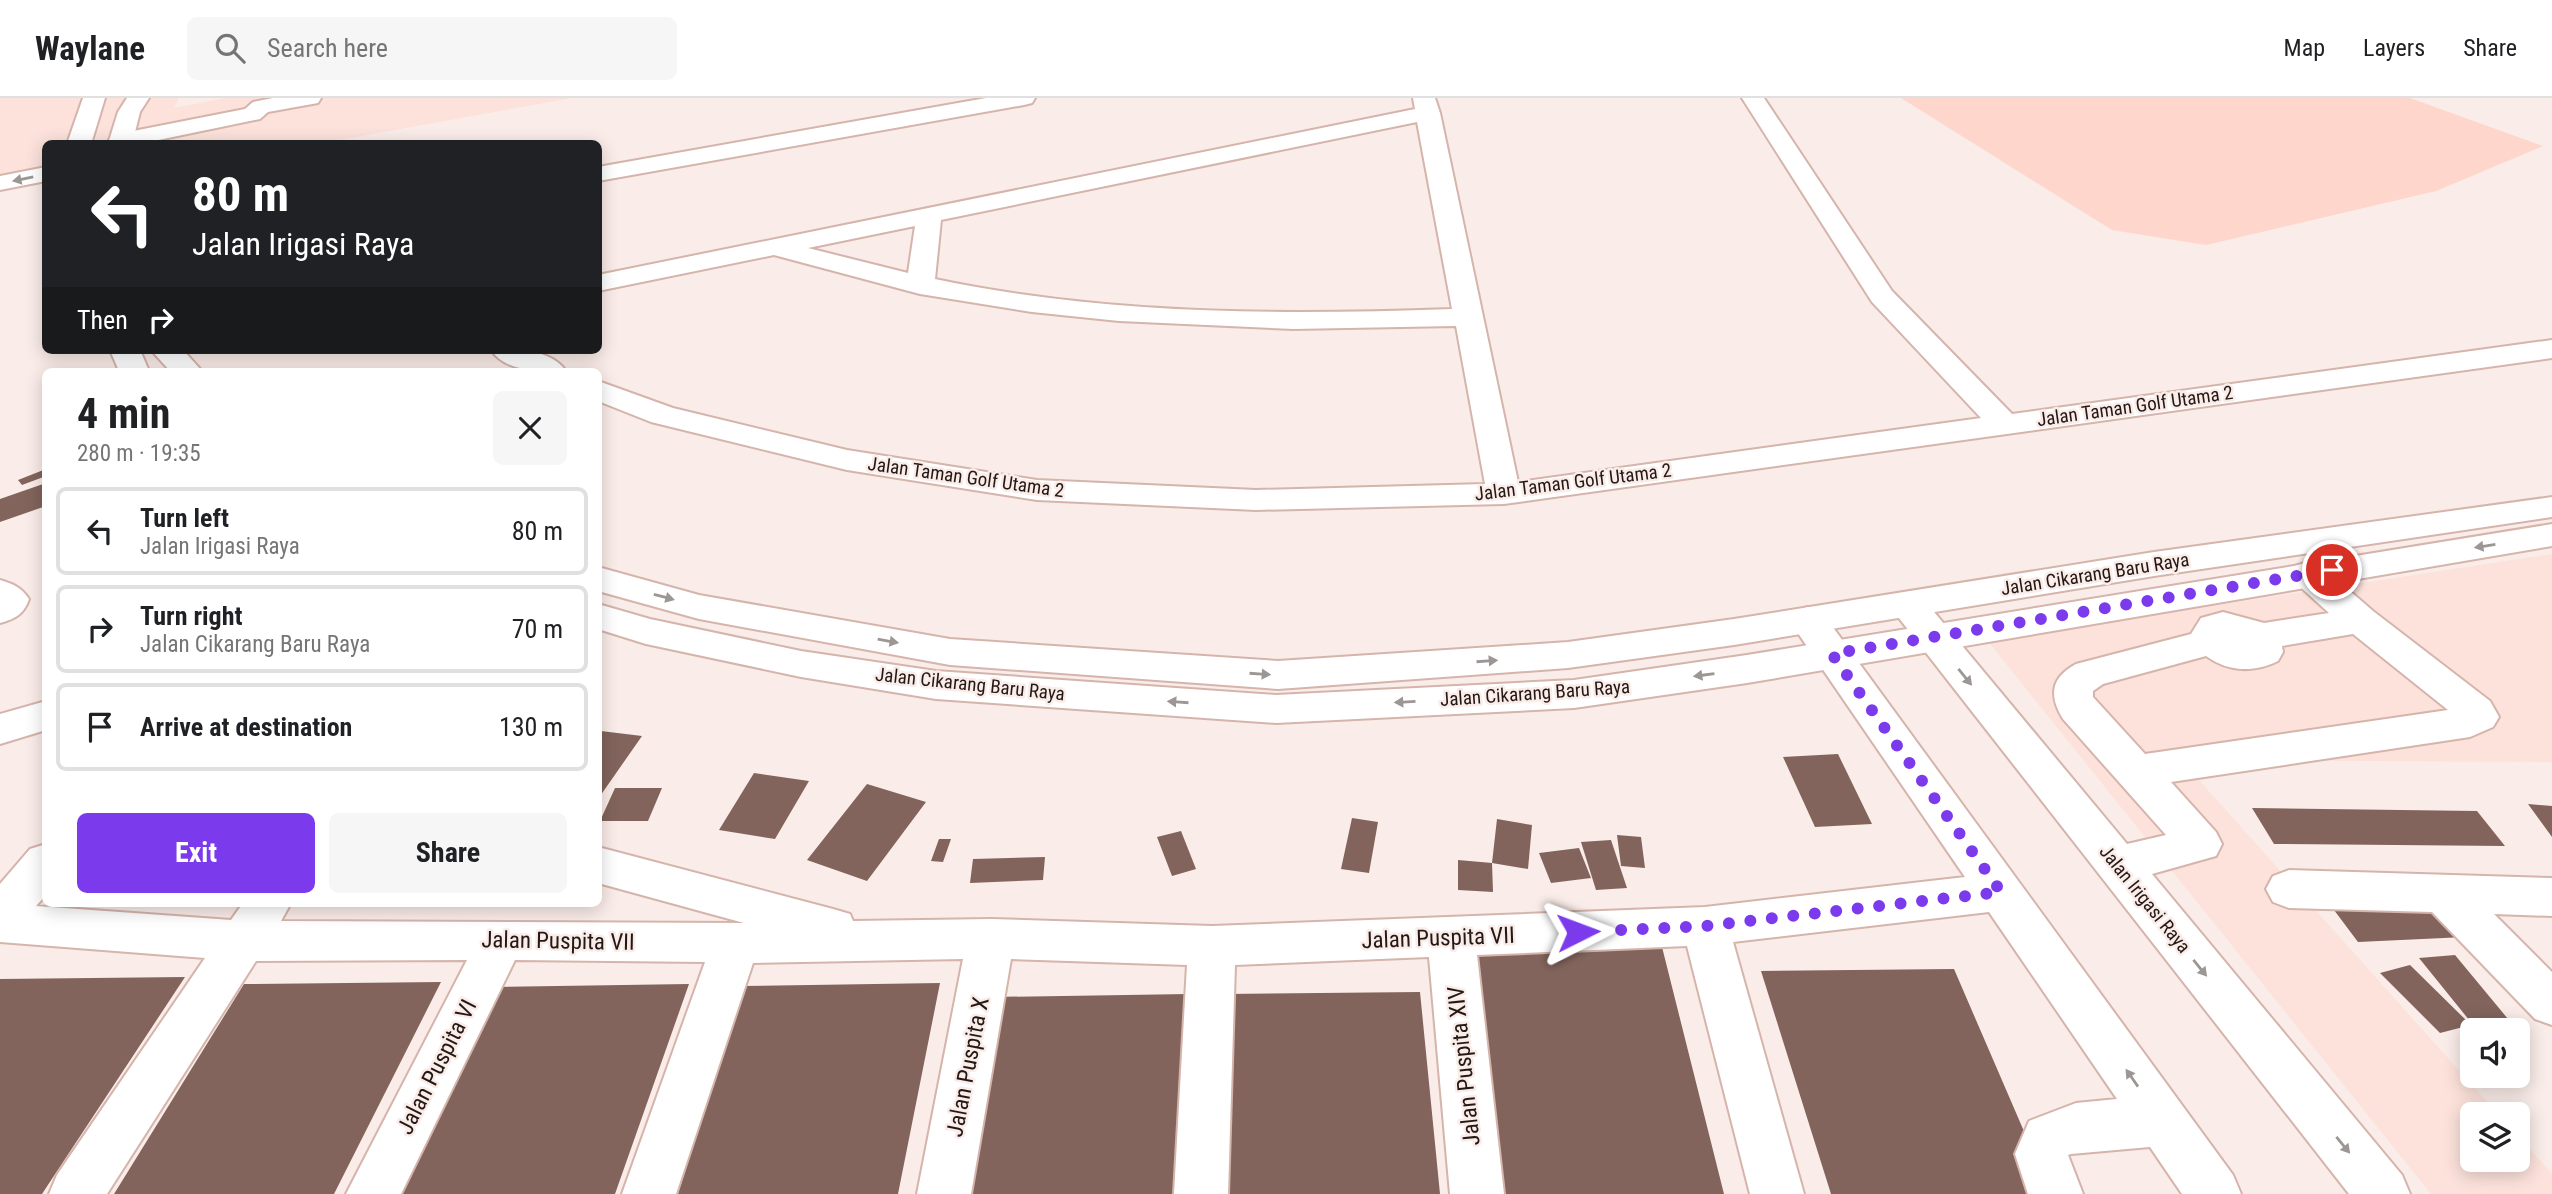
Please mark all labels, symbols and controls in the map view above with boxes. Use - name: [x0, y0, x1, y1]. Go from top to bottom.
- search box: [187, 17, 677, 80]
- text: Waylane: [35, 29, 145, 68]
- icon: search: [211, 29, 249, 67]
- text: Search here: [267, 33, 388, 63]
- text: Map: [2284, 34, 2325, 62]
- text: Layers: [2363, 34, 2425, 62]
- text: Share: [2463, 34, 2517, 62]
- text: 80 m: [192, 166, 289, 223]
- icon: left: [77, 168, 168, 259]
- one-way arrow: [12, 173, 34, 184]
- text: Jalan Irigasi Raya: [192, 225, 414, 263]
- icon: right: [142, 301, 180, 339]
- text: Then: [77, 305, 128, 335]
- street label: Jalan Taman Golf Utama 2: [2035, 381, 2235, 431]
- text: 4 min: [77, 389, 170, 438]
- button: close: [493, 391, 567, 465]
- text: 280 m · 19:35: [77, 440, 201, 467]
- street label: Jalan Taman Golf Utama 2: [866, 452, 1066, 502]
- street label: Jalan Taman Golf Utama 2: [1473, 459, 1673, 505]
- text: Turn left: [140, 503, 229, 533]
- icon: left: [81, 512, 119, 550]
- text: 80 m: [512, 516, 563, 546]
- text: Jalan Irigasi Raya: [140, 533, 300, 560]
- pin: [2302, 540, 2362, 600]
- one-way arrow: [2473, 541, 2495, 552]
- street label: Jalan Cikarang Baru Raya: [1999, 548, 2191, 600]
- icon: arrive: [2313, 551, 2351, 589]
- one-way arrow: [654, 592, 676, 603]
- text: Turn right: [140, 601, 242, 631]
- icon: right: [81, 610, 119, 648]
- text: 70 m: [512, 614, 563, 644]
- text: Jalan Cikarang Baru Raya: [140, 631, 370, 658]
- one-way arrow: [877, 636, 899, 647]
- one-way arrow: [1476, 655, 1498, 666]
- street label: Jalan Cikarang Baru Raya: [874, 663, 1066, 705]
- one-way arrow: [1957, 667, 1972, 685]
- one-way arrow: [1249, 669, 1271, 680]
- one-way arrow: [1693, 670, 1715, 681]
- street label: Jalan Cikarang Baru Raya: [1439, 675, 1631, 711]
- one-way arrow: [1166, 696, 1188, 707]
- one-way arrow: [1394, 697, 1416, 708]
- icon: arrive: [81, 708, 119, 746]
- text: Arrive at destination: [140, 712, 352, 742]
- text: 130 m: [499, 712, 563, 742]
- button: Exit: [77, 813, 315, 893]
- button: Share: [329, 813, 567, 893]
- street label: Jalan Irigasi Raya: [2095, 840, 2195, 958]
- position arrow: [1541, 895, 1615, 969]
- street label: Jalan Puspita VII: [1361, 922, 1515, 954]
- street label: Jalan Puspita VII: [481, 926, 635, 956]
- one-way arrow: [2192, 959, 2207, 976]
- street label: Jalan Puspita XIV: [1442, 985, 1486, 1147]
- street label: Jalan Puspita VI: [391, 995, 483, 1139]
- street label: Jalan Puspita X: [941, 995, 995, 1139]
- map controls: [2460, 1018, 2530, 1172]
- button: sound: [2460, 1018, 2530, 1088]
- one-way arrow: [2125, 1069, 2139, 1087]
- button: layers: [2460, 1102, 2530, 1172]
- one-way arrow: [2335, 1136, 2350, 1153]

